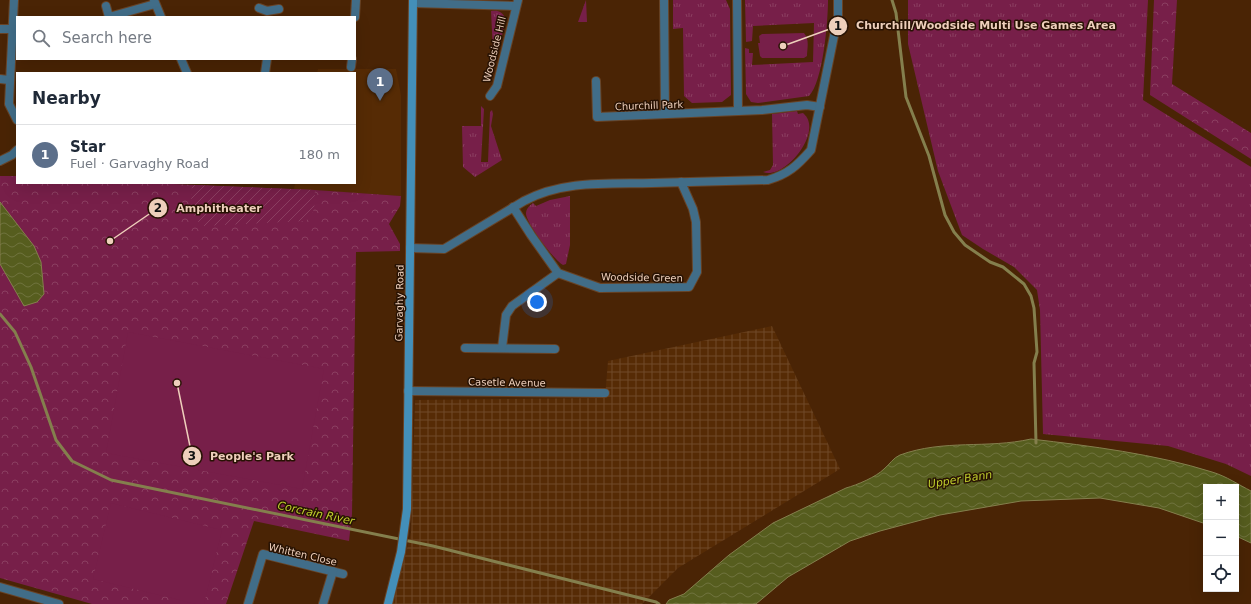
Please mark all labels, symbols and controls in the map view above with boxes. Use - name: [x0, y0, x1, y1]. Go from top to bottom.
- callout: Churchill/Woodside Multi Use Games Area: [828, 14, 1124, 37]
- street label: Woodside Hill: [481, 15, 508, 83]
- search box: [16, 16, 356, 60]
- text: 1: [834, 19, 842, 33]
- text: Churchill/Woodside Multi Use Games Area: [856, 19, 1116, 32]
- icon: search: [30, 27, 52, 49]
- text: Search here: [62, 29, 152, 47]
- pin: 1: [367, 68, 393, 101]
- text: Nearby: [32, 88, 101, 108]
- street label: Churchill Park: [615, 99, 684, 112]
- text: Star: [70, 138, 106, 156]
- text: 1: [40, 147, 50, 162]
- text: 180 m: [298, 147, 340, 162]
- text: Fuel · Garvaghy Road: [70, 156, 209, 171]
- callout: Amphitheater: [148, 197, 270, 220]
- text: 2: [154, 201, 162, 215]
- text: Amphitheater: [176, 202, 262, 215]
- street label: Garvaghy Road: [393, 264, 406, 342]
- street label: Woodside Green: [601, 271, 683, 284]
- your location: [527, 292, 547, 312]
- street label: Casetle Avenue: [468, 376, 546, 389]
- callout: People's Park: [182, 445, 302, 468]
- text: 3: [188, 449, 196, 463]
- text: People's Park: [210, 450, 295, 463]
- water label: Upper Bann: [927, 468, 993, 491]
- map controls: [1203, 484, 1239, 592]
- button: +: [1203, 484, 1239, 520]
- water label: Corcrain River: [276, 499, 357, 528]
- button: −: [1203, 520, 1239, 556]
- street label: Whitten Close: [268, 541, 338, 568]
- button: locate: [1203, 556, 1239, 592]

